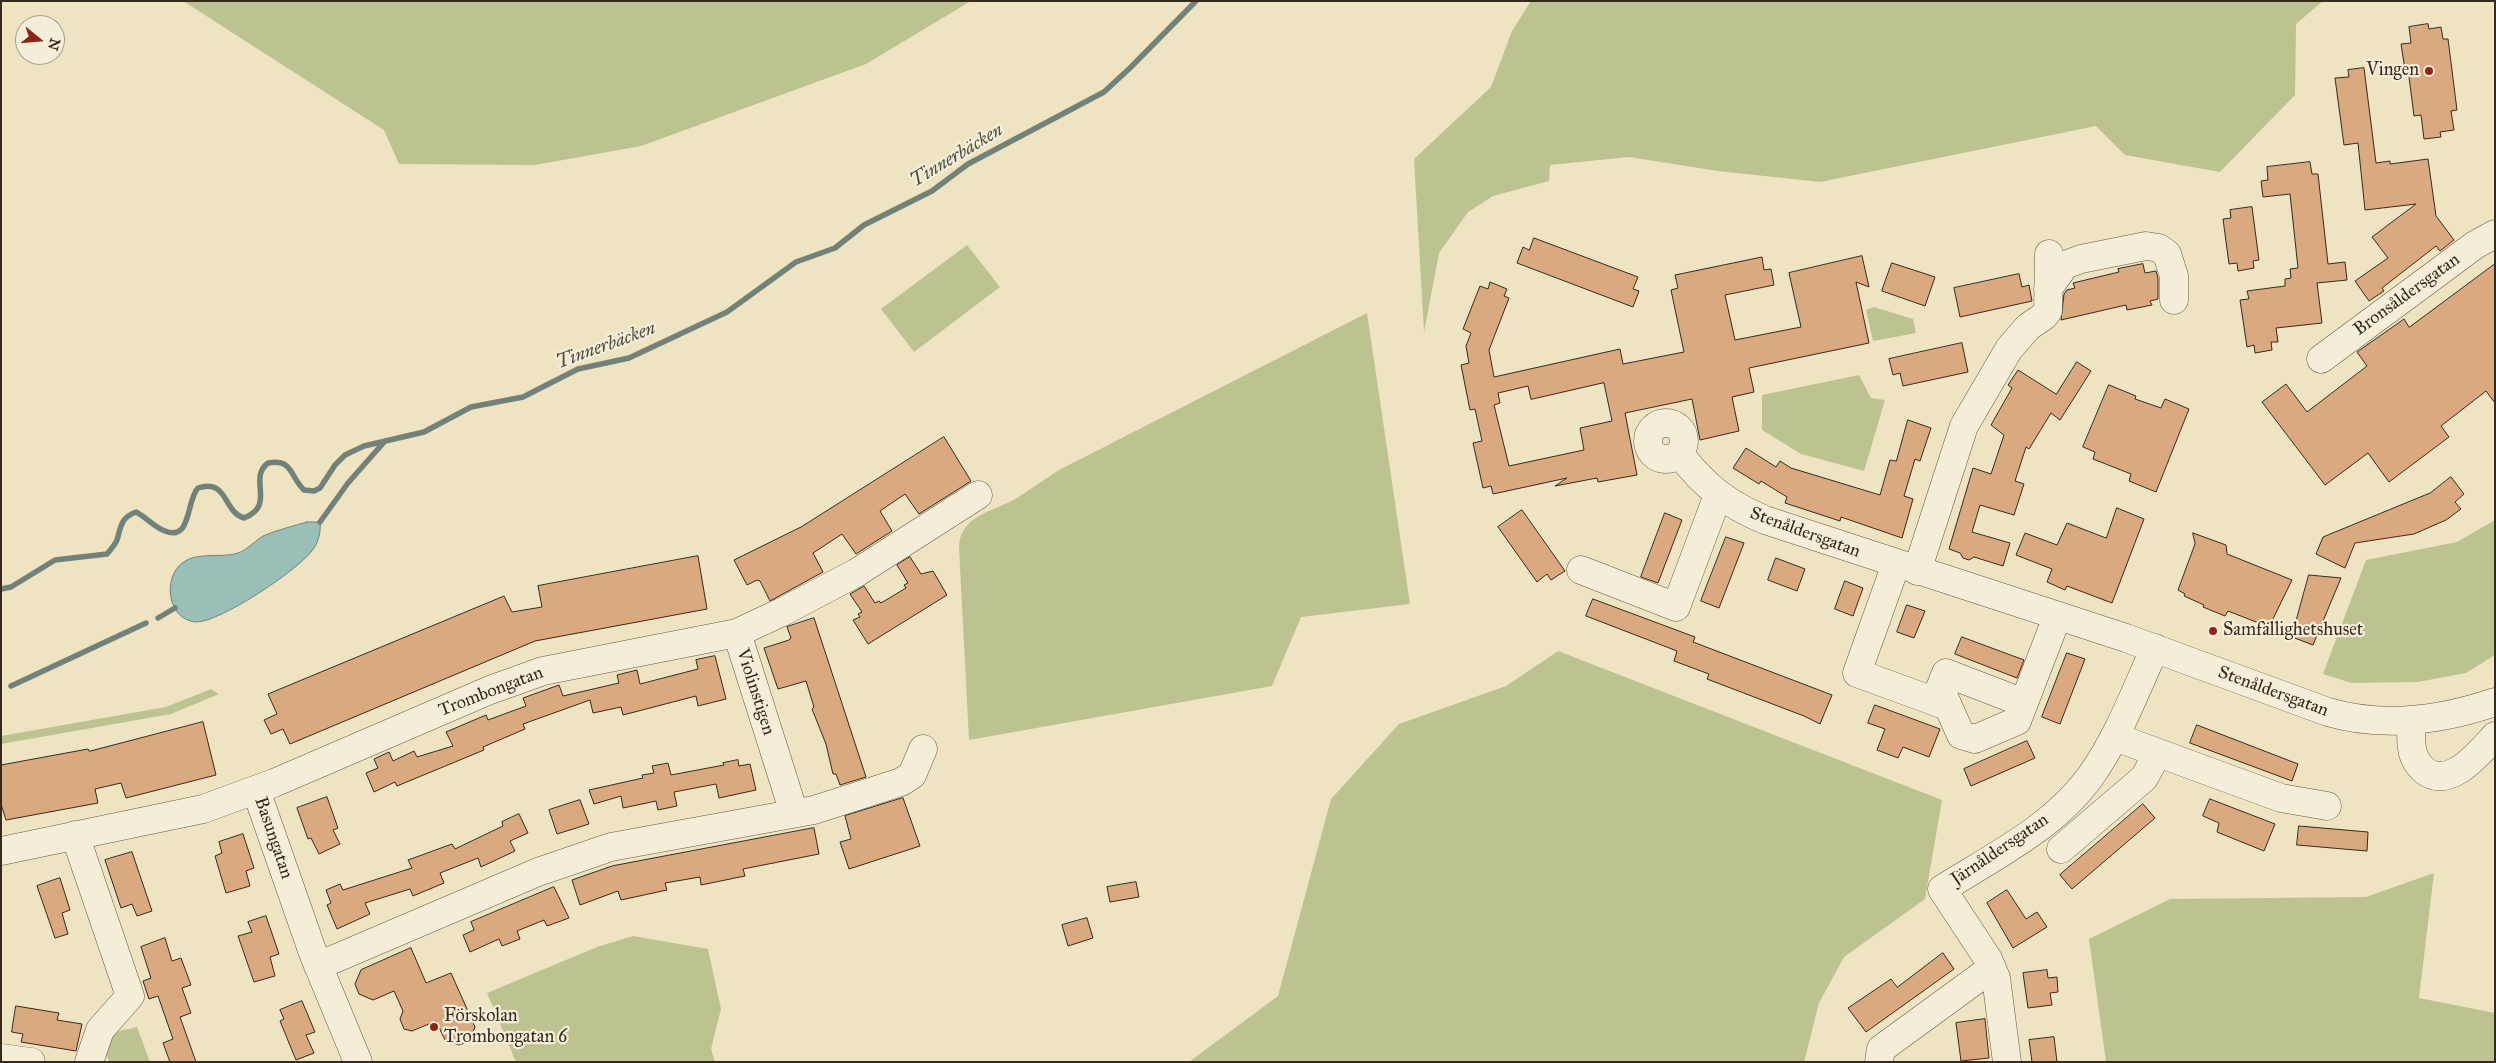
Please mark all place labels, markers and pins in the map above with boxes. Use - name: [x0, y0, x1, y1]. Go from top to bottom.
- place label: Vingen: [2366, 60, 2419, 82]
- marker: Vingen: [2423, 65, 2435, 77]
- place label: Samfällighetshuset: [2223, 620, 2363, 642]
- marker: Samfällighetshuset: [2207, 625, 2219, 637]
- place label: Förskolan Trombongatan 6: [444, 1006, 567, 1048]
- marker: Förskolan Trombongatan 6: [428, 1021, 440, 1033]

